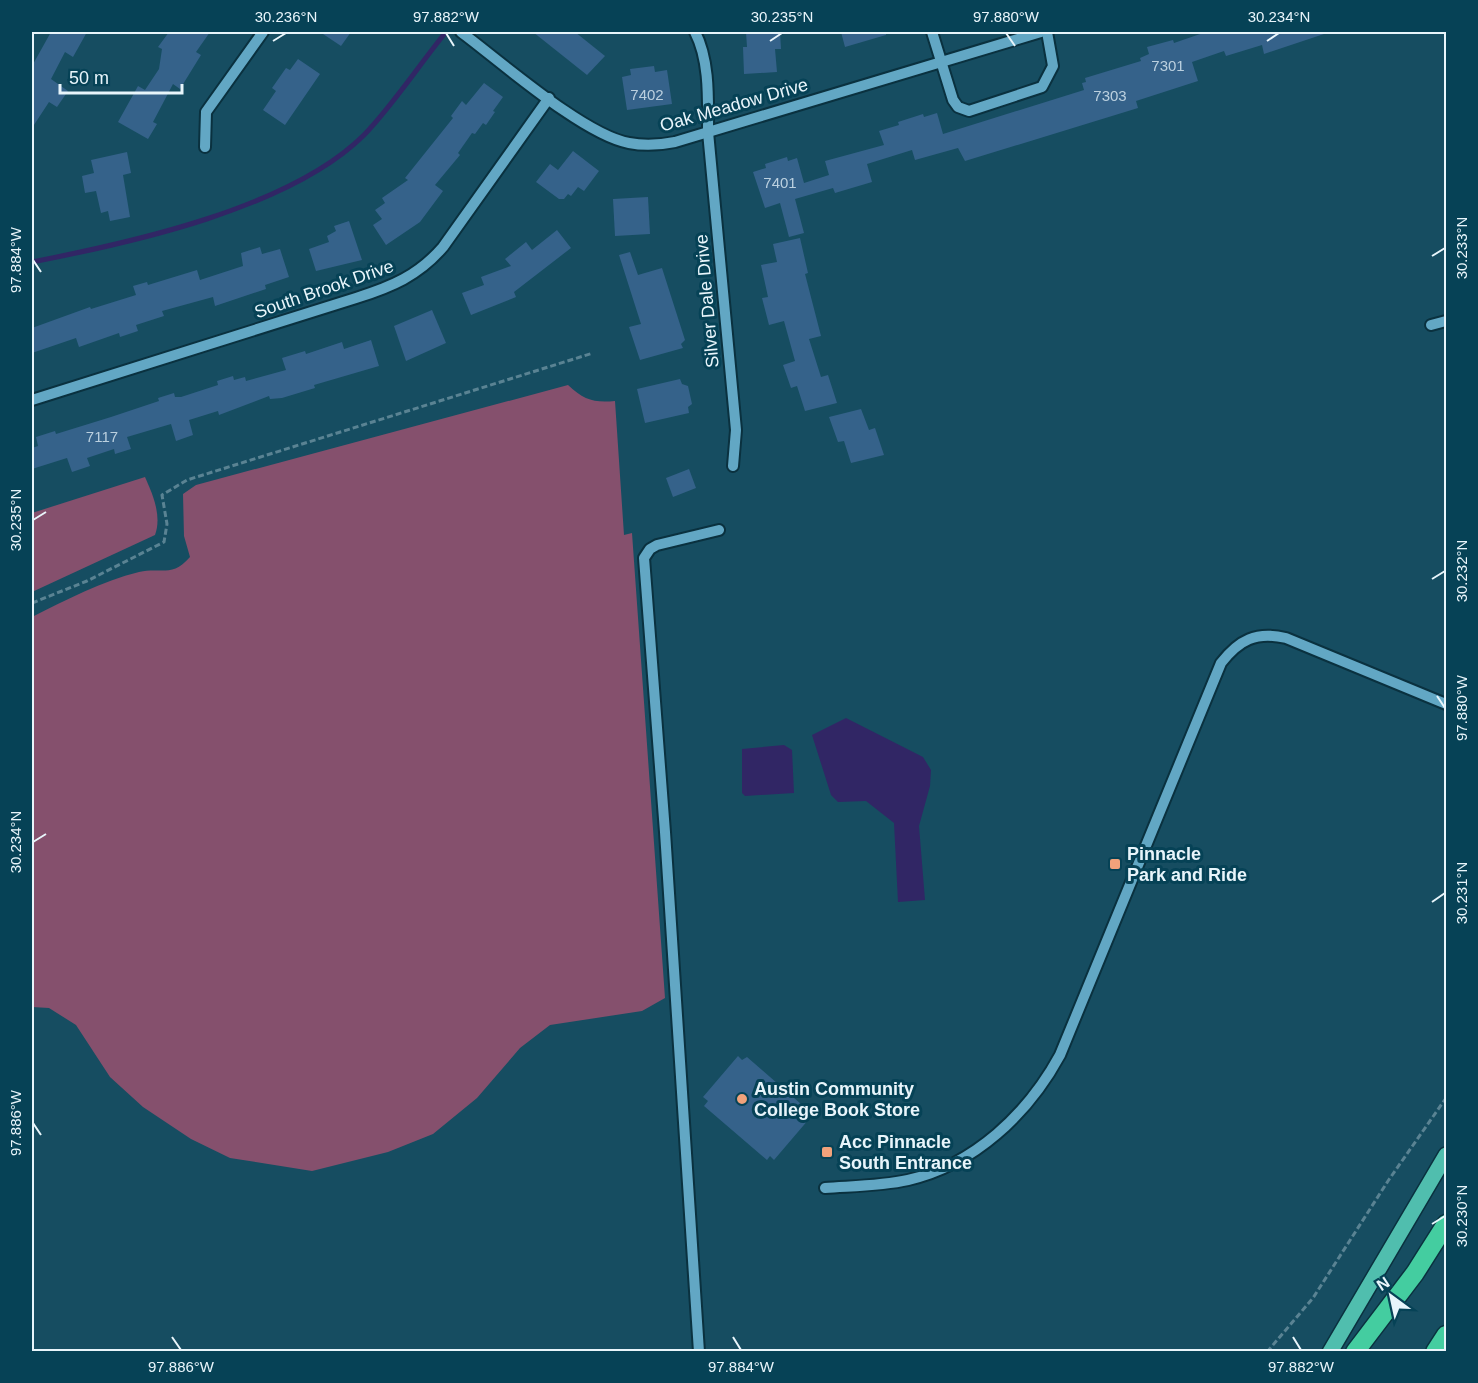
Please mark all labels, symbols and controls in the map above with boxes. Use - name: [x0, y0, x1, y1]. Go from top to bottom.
- text: 30.236°N: [255, 8, 317, 25]
- text: 97.882°W: [413, 8, 480, 25]
- text: 30.235°N: [751, 8, 813, 25]
- text: 97.880°W: [973, 8, 1040, 25]
- text: 30.234°N: [1248, 8, 1310, 25]
- scale bar: [60, 57, 182, 95]
- house number: 7301: [1151, 57, 1185, 74]
- text: 50 m: [69, 68, 109, 88]
- street label: Oak Meadow Drive: [658, 74, 810, 136]
- house number: 7402: [630, 86, 664, 103]
- house number: 7303: [1093, 87, 1127, 104]
- house number: 7401: [763, 174, 797, 191]
- text: 30.233°N: [1453, 217, 1470, 279]
- text: 97.884°W: [7, 226, 24, 293]
- street label: Silver Dale Drive: [691, 233, 723, 369]
- street label: South Brook Drive: [252, 256, 396, 322]
- house number: 7117: [86, 428, 118, 445]
- text: 30.235°N: [7, 489, 24, 551]
- text: 30.232°N: [1453, 540, 1470, 602]
- text: 97.880°W: [1453, 674, 1470, 741]
- text: 30.234°N: [7, 811, 24, 873]
- place label: Pinnacle Park and Ride: [1127, 844, 1247, 885]
- marker: Pinnacle Park and Ride: [1108, 857, 1122, 871]
- text: 30.231°N: [1453, 862, 1470, 924]
- place label: Austin Community College Book Store: [754, 1079, 920, 1120]
- text: 97.886°W: [7, 1089, 24, 1156]
- marker: Austin Community College Book Store: [735, 1092, 749, 1106]
- place label: Acc Pinnacle South Entrance: [839, 1132, 972, 1173]
- marker: Acc Pinnacle South Entrance: [820, 1145, 834, 1159]
- text: 30.230°N: [1453, 1185, 1470, 1247]
- north arrow: [1361, 1266, 1421, 1326]
- text: N: [1374, 1274, 1393, 1294]
- text: 97.886°W: [148, 1358, 215, 1375]
- text: 97.884°W: [708, 1358, 775, 1375]
- text: 97.882°W: [1268, 1358, 1335, 1375]

